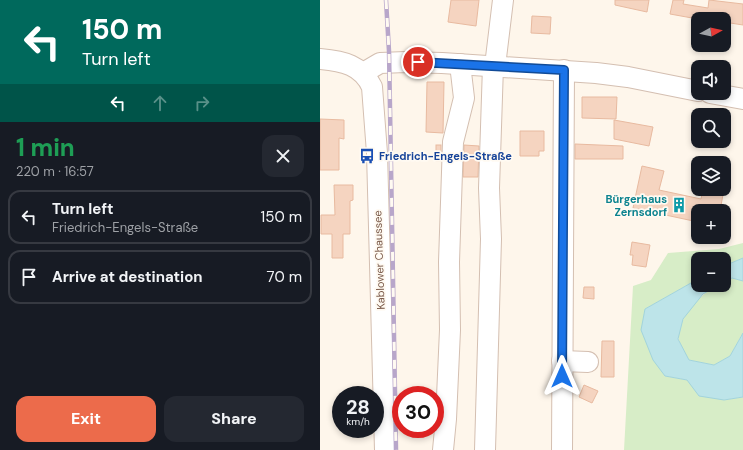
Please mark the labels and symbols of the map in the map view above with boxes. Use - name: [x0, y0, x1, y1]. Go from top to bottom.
- north arrow: [691, 12, 731, 52]
- pin: [401, 45, 435, 79]
- bus stop icon: Friedrich-Engels-Straße: [358, 147, 376, 165]
- place label: Friedrich-Engels-Straße: [379, 149, 512, 163]
- place label: Bürgerhaus Zernsdorf: [606, 192, 667, 219]
- building icon: Bürgerhaus Zernsdorf: [670, 196, 688, 214]
- street label: Kablower Chaussee: [370, 210, 388, 310]
- position arrow: [541, 355, 583, 397]
- speed limit sign: 30: [392, 386, 444, 438]

